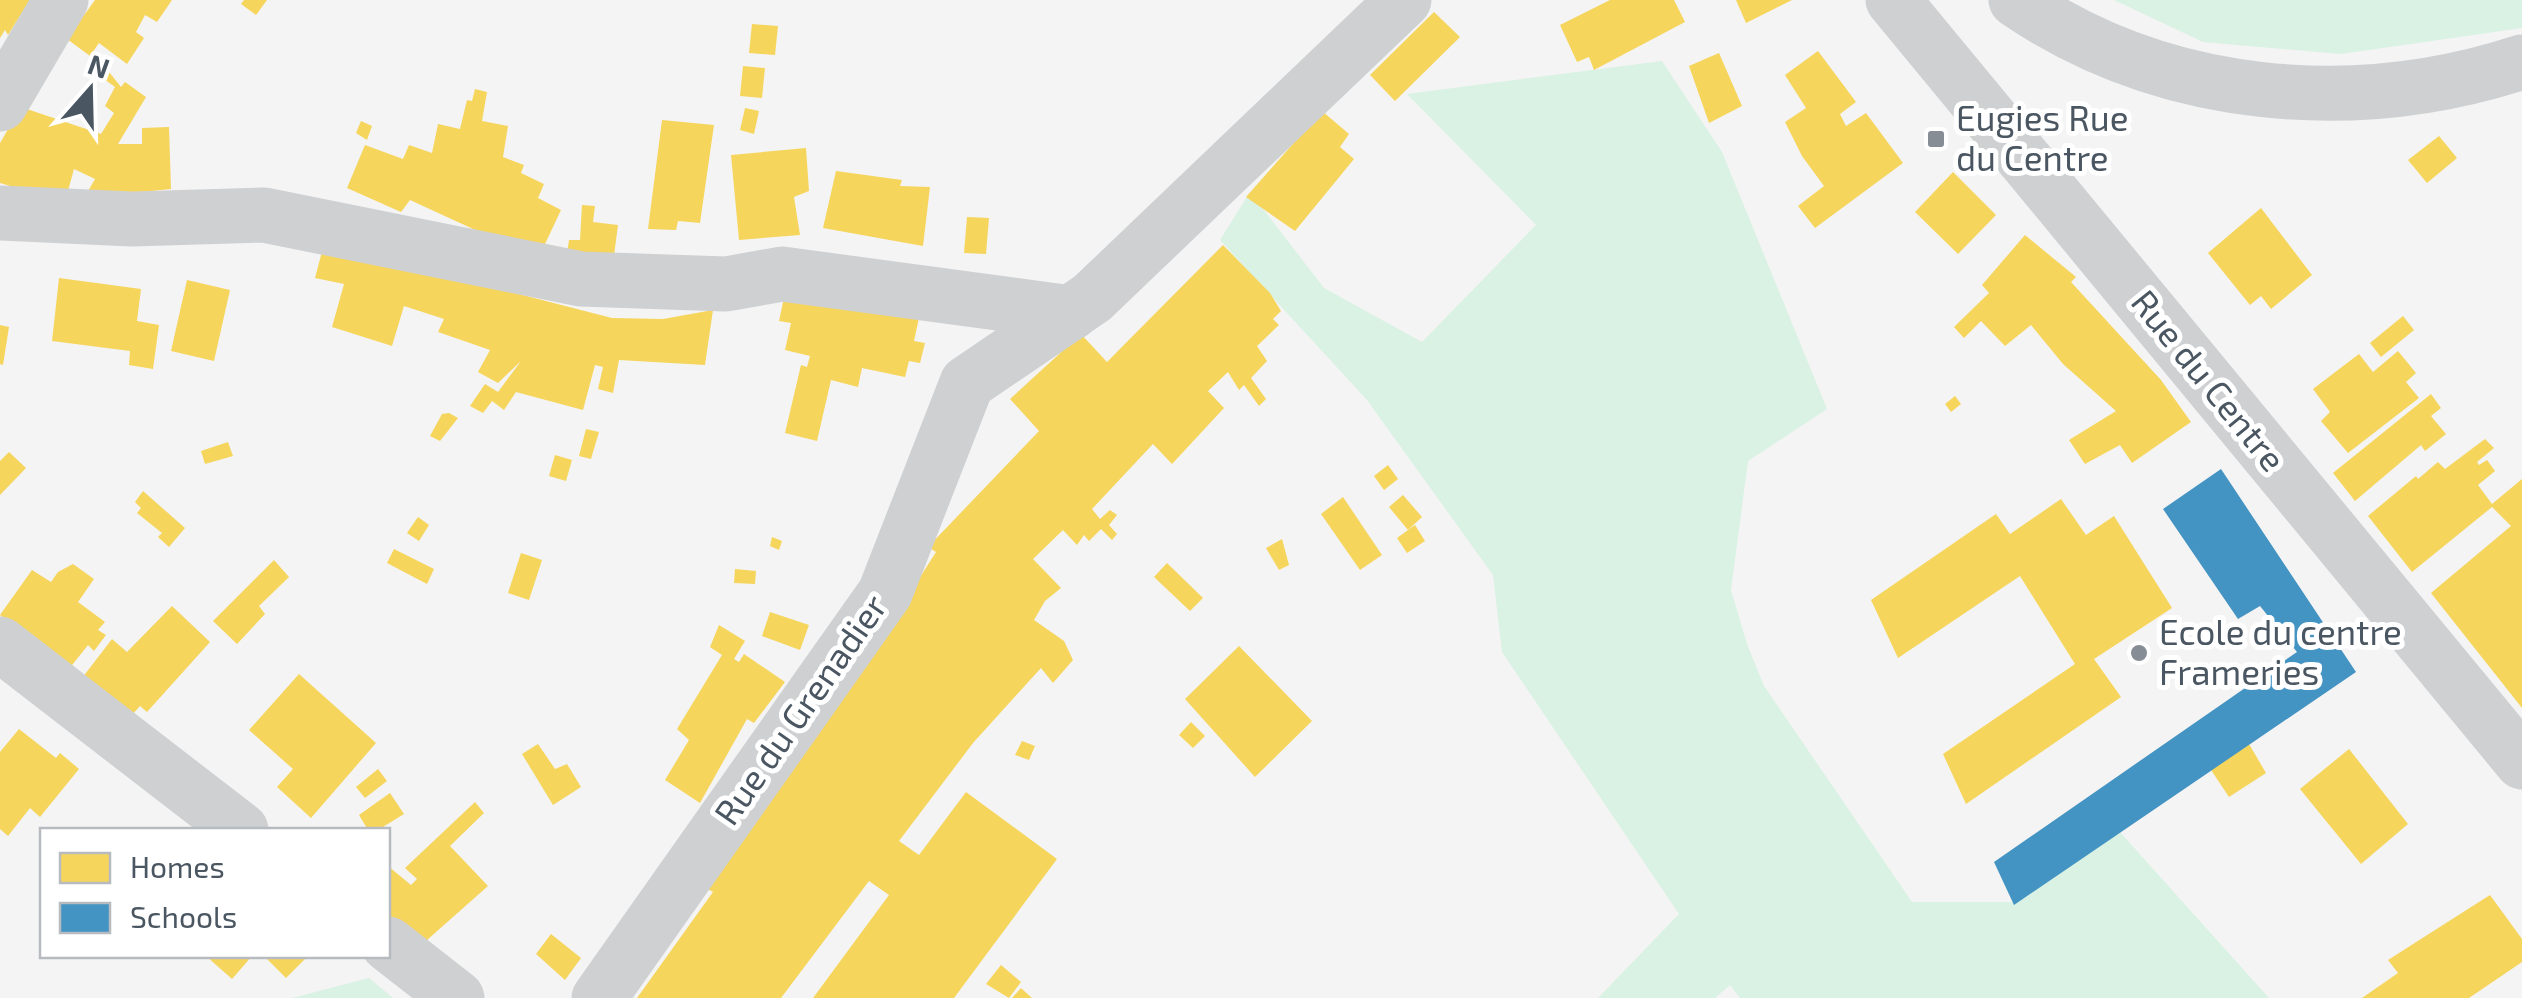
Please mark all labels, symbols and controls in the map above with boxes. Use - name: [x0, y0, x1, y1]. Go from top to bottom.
- north arrow: [40, 40, 140, 140]
- text: N: [84, 46, 114, 85]
- place label: Eugies Rue du Centre: [1956, 96, 2129, 178]
- marker: Eugies Rue du Centre: [1925, 128, 1947, 150]
- street label: Rue du Centre: [2124, 281, 2295, 479]
- street label: Rue du Grenadier: [704, 586, 894, 832]
- place label: Ecole du centre Frameries: [2159, 610, 2402, 692]
- marker: Ecole du centre Frameries: [2128, 642, 2150, 664]
- legend: [40, 828, 390, 958]
- text: Homes: [130, 848, 225, 884]
- text: Schools: [130, 898, 237, 934]

